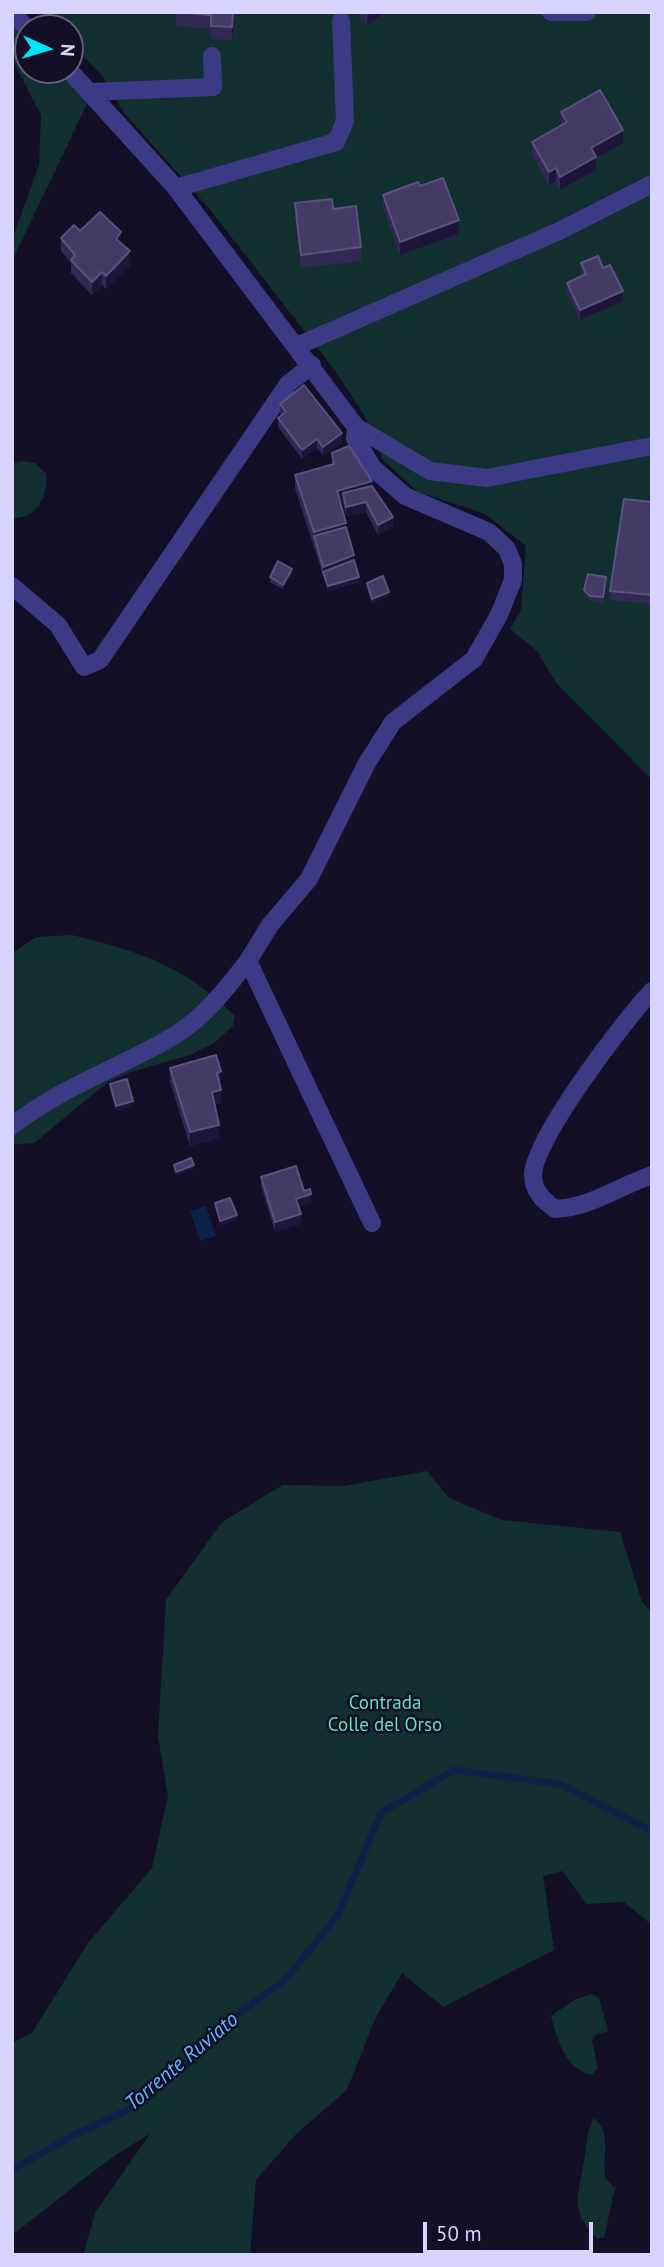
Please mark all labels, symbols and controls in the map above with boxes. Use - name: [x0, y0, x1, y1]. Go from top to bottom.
- north arrow: [14, 14, 84, 84]
- text: N: [56, 43, 80, 57]
- park label: Contrada Colle del Orso: [328, 1693, 442, 1737]
- water label: Torrente Ruviato: [120, 2007, 244, 2117]
- scale bar: [426, 2208, 596, 2252]
- text: 50 m: [436, 2220, 482, 2247]

